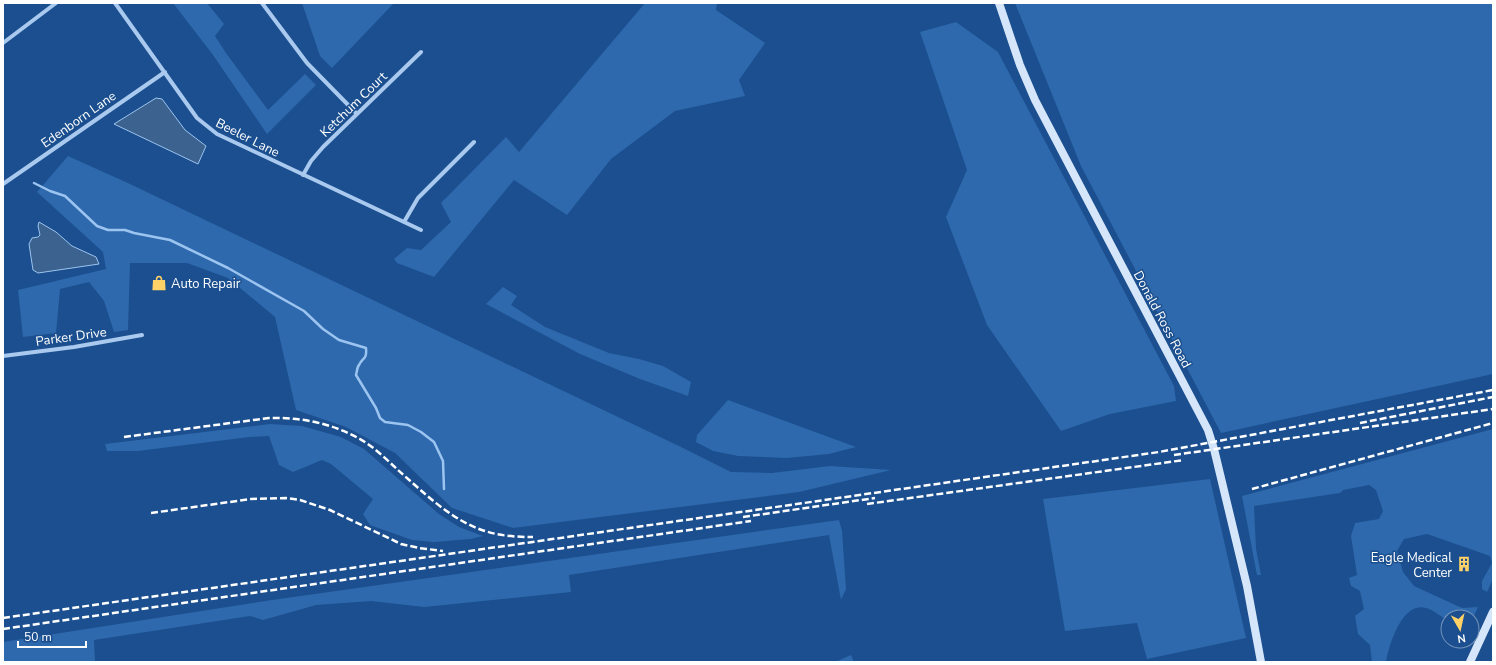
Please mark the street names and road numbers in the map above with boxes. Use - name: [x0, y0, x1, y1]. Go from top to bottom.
- street label: Ketchum Court: [316, 68, 392, 141]
- street label: Edenborn Lane: [37, 87, 120, 152]
- street label: Beeler Lane: [212, 114, 283, 162]
- street label: Donald Ross Road: [1129, 268, 1195, 371]
- street label: Parker Drive: [34, 323, 108, 351]

